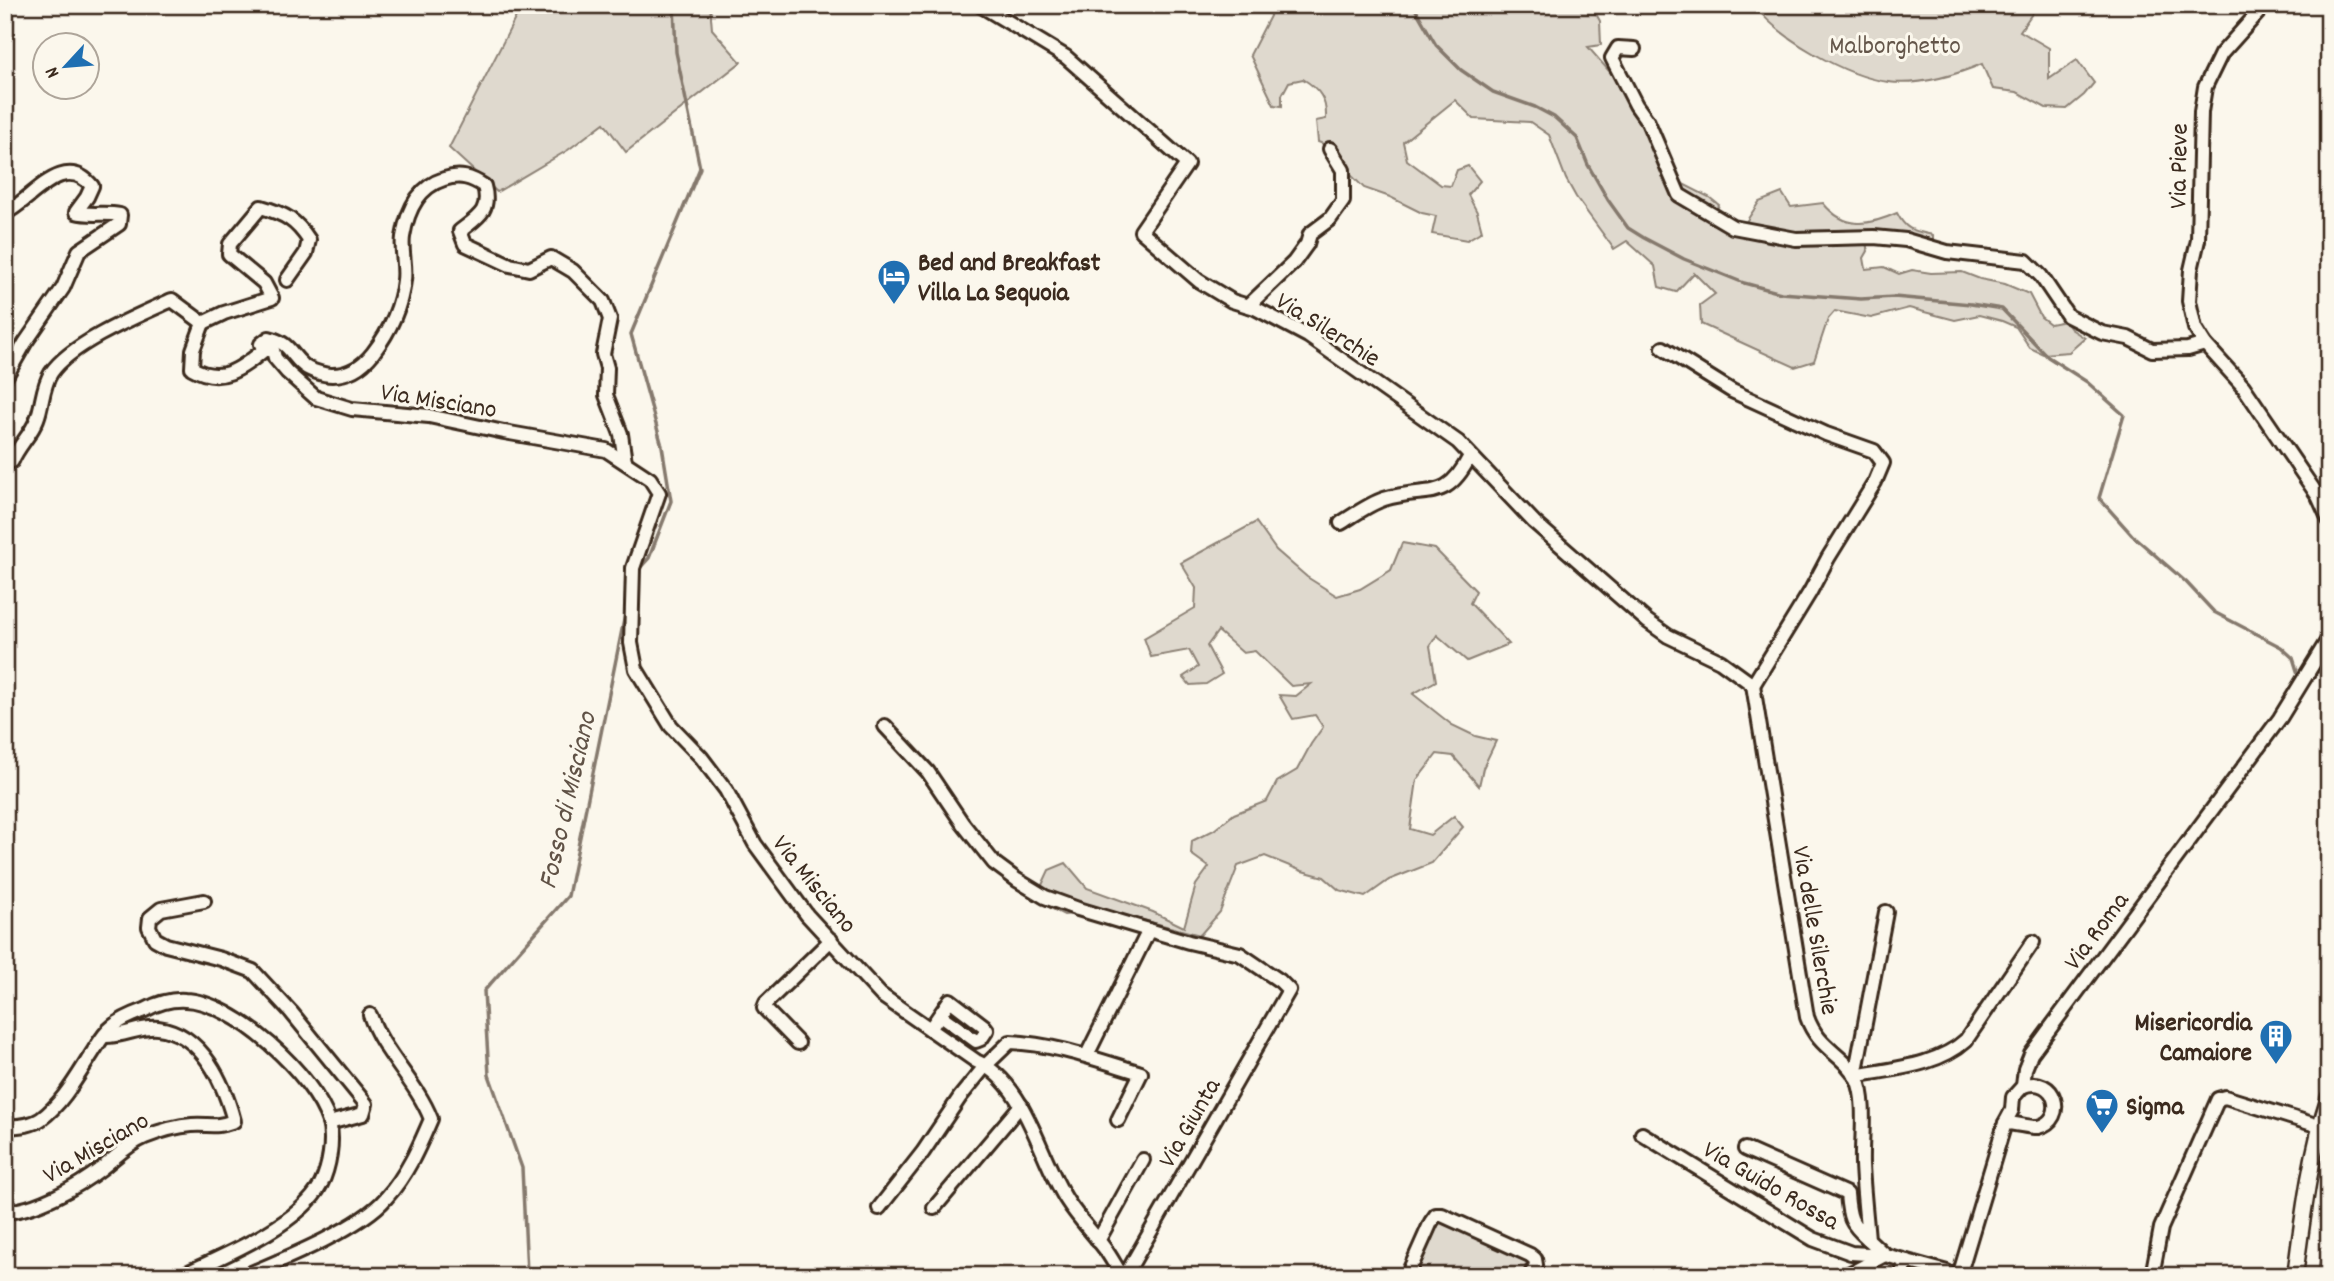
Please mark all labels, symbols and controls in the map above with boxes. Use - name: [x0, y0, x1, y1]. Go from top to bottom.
- park label: Malborghetto: [1829, 29, 1961, 66]
- north arrow: [32, 32, 102, 102]
- text: N: [40, 62, 68, 82]
- street label: Via Pieve: [2161, 123, 2200, 209]
- place label: Bed and Breakfast Villa La Sequoia: [918, 246, 1101, 313]
- hotel icon: Bed and Breakfast Villa La Sequoia: [875, 257, 913, 306]
- street label: Via Silerchie: [1268, 284, 1387, 378]
- street label: Via Misciano: [378, 375, 499, 430]
- water label: Fosso di Misciano: [530, 707, 610, 893]
- street label: Via Misciano: [762, 828, 865, 942]
- street label: Via delle Silerchie: [1780, 843, 1847, 1018]
- street label: Via Roma: [2056, 885, 2140, 979]
- place label: Misericordia Camaiore: [2134, 1006, 2253, 1073]
- building icon: Misericordia Camaiore: [2257, 1017, 2295, 1066]
- street label: Via Giunta: [1150, 1071, 1232, 1176]
- supermarket icon: Sigma: [2083, 1086, 2121, 1135]
- place label: Sigma: [2126, 1090, 2184, 1127]
- street label: Via Misciano: [37, 1104, 157, 1194]
- street label: Via Guido Rossa: [1695, 1133, 1846, 1242]

